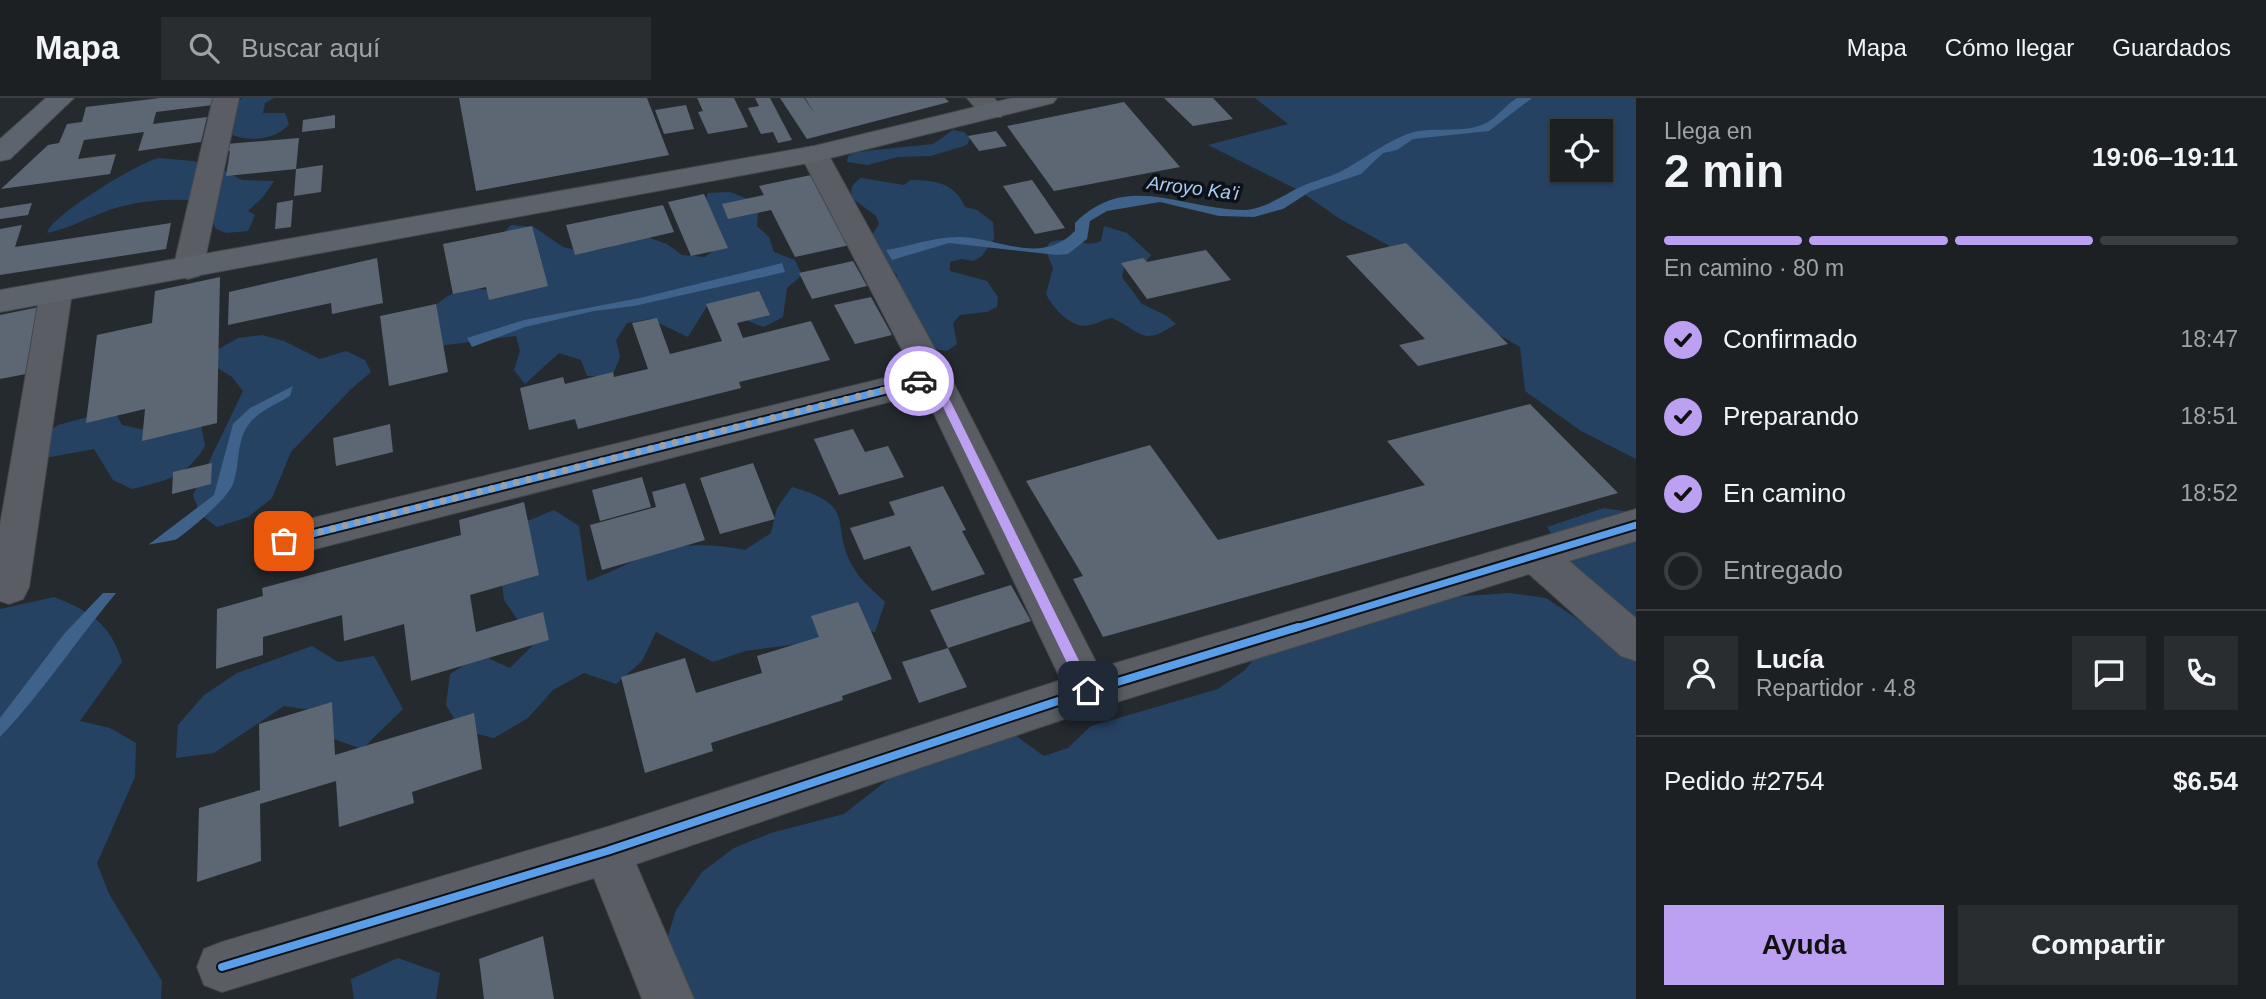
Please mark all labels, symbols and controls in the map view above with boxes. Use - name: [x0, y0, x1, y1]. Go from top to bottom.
- search box: [161, 17, 651, 80]
- text: Mapa: [35, 29, 119, 66]
- icon: search: [185, 29, 223, 67]
- text: Buscar aquí: [241, 33, 380, 63]
- text: Mapa: [1847, 34, 1907, 61]
- text: Cómo llegar: [1945, 34, 2074, 61]
- text: Guardados: [2112, 34, 2231, 61]
- text: Llega en: [1664, 118, 1752, 144]
- map controls: [1550, 119, 1613, 182]
- button: locate: [1550, 119, 1613, 182]
- text: 19:06–19:11: [2092, 142, 2238, 172]
- text: 2 min: [1664, 145, 1784, 197]
- water label: Arroyo Ka'i: [1145, 172, 1241, 204]
- text: En camino · 80 m: [1664, 255, 1844, 281]
- icon: check: [1664, 321, 1702, 359]
- text: Confirmado: [1723, 324, 1857, 354]
- text: 18:47: [2180, 326, 2238, 352]
- courier: [884, 346, 954, 416]
- icon: car: [900, 362, 938, 400]
- icon: check: [1664, 398, 1702, 436]
- text: Preparando: [1723, 401, 1859, 431]
- text: 18:51: [2180, 403, 2238, 429]
- icon: check: [1664, 475, 1702, 513]
- text: En camino: [1723, 478, 1846, 508]
- text: 18:52: [2180, 480, 2238, 506]
- pin: [254, 511, 314, 571]
- icon: bag: [265, 522, 303, 560]
- text: Entregado: [1723, 555, 1843, 585]
- button: person: [1664, 636, 1738, 710]
- button: chat: [2072, 636, 2146, 710]
- button: phone: [2164, 636, 2238, 710]
- text: Lucía: [1756, 644, 1824, 674]
- pin: [1058, 661, 1118, 721]
- icon: home: [1069, 672, 1107, 710]
- text: Repartidor · 4.8: [1756, 675, 1916, 701]
- text: Pedido #2754: [1664, 766, 1824, 796]
- text: $6.54: [2173, 766, 2238, 796]
- button: Ayuda: [1664, 905, 1944, 985]
- button: Compartir: [1958, 905, 2238, 985]

